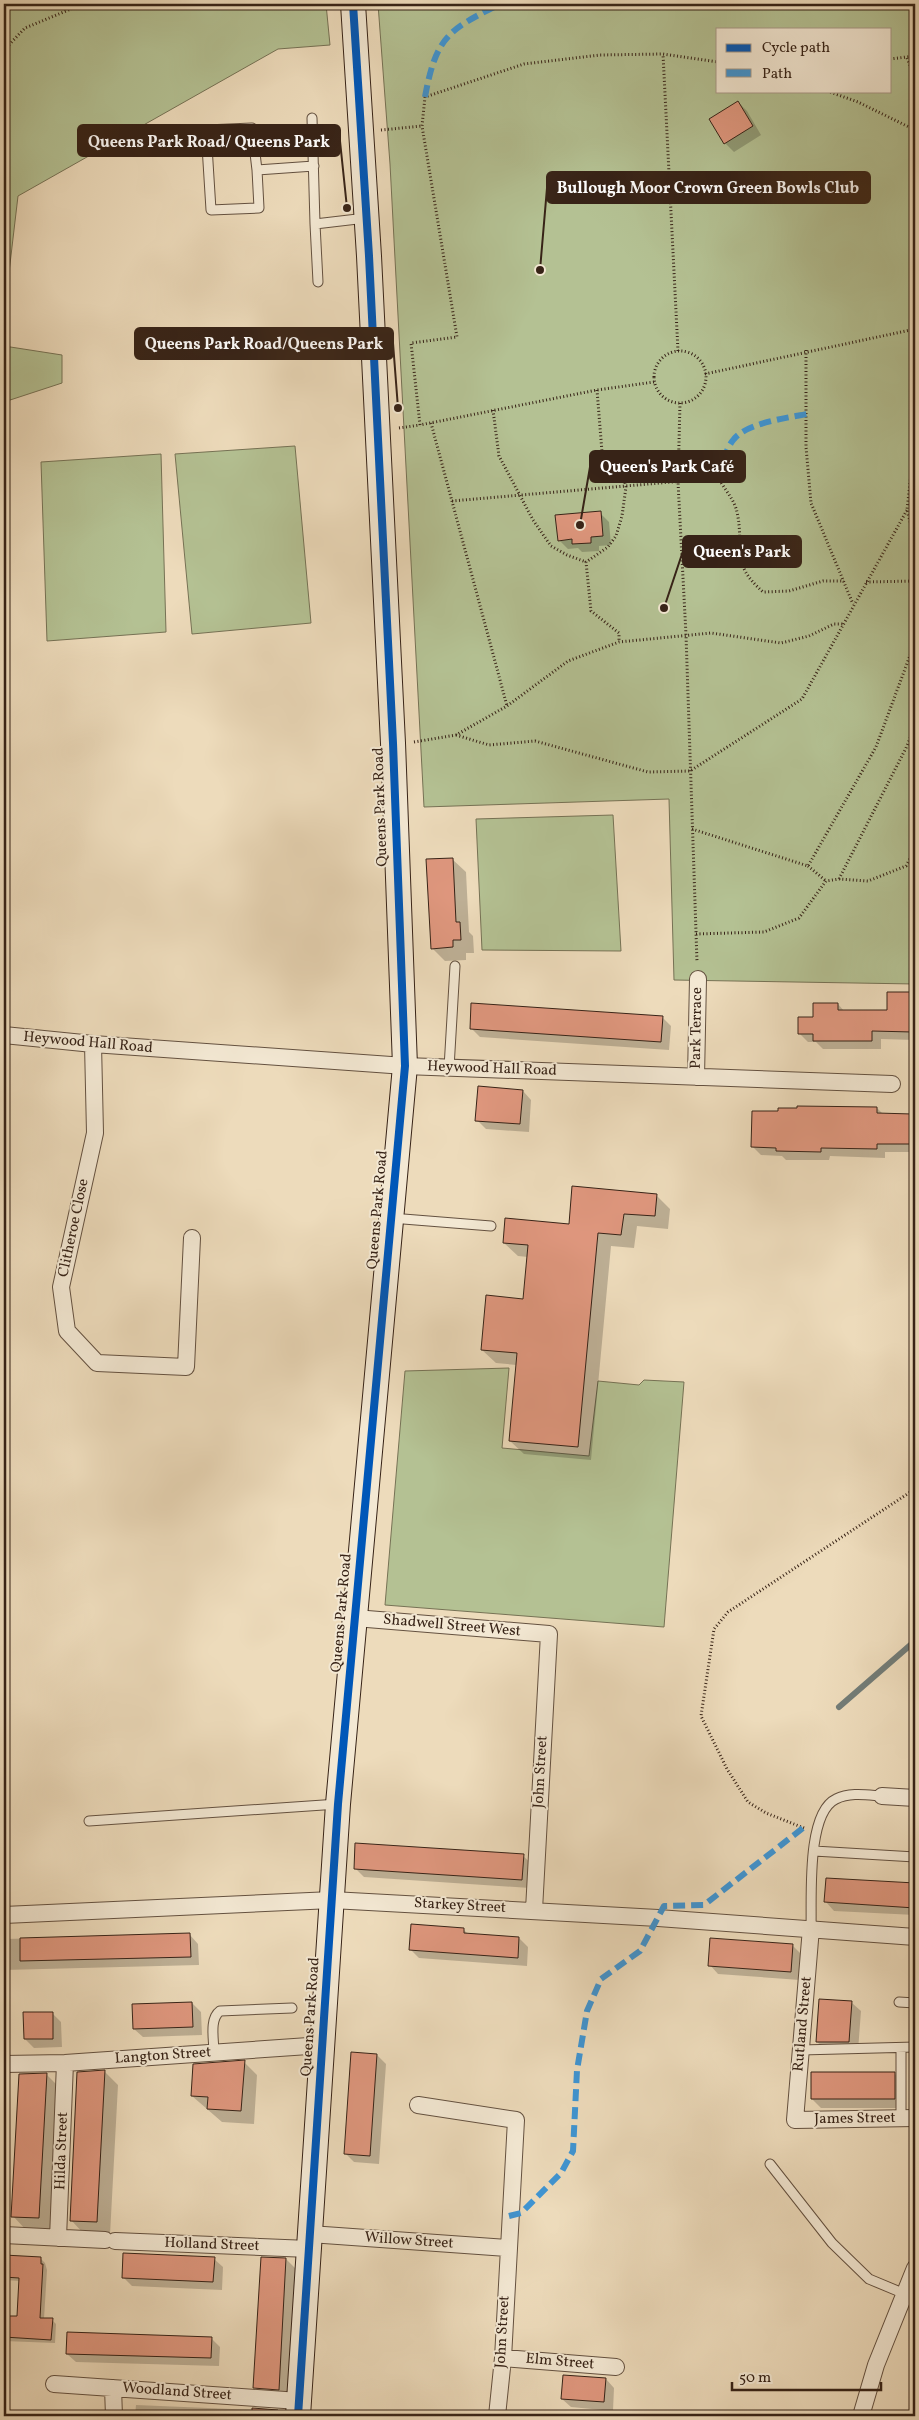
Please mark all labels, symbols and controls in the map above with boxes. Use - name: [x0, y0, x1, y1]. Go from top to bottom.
- legend: [716, 28, 892, 92]
- text: Cycle path: [762, 38, 830, 59]
- text: Path: [762, 64, 792, 85]
- callout: Queens Park Road/ Queens Park: [78, 125, 340, 156]
- text: Queens Park Road/ Queens Park: [88, 132, 330, 154]
- callout: Bullough Moor Crown Green Bowls Club: [547, 172, 870, 203]
- text: Bullough Moor Crown Green Bowls Club: [557, 178, 860, 200]
- callout: Queens Park Road/Queens Park: [135, 328, 393, 359]
- text: Queens Park Road/Queens Park: [145, 334, 384, 356]
- callout: Queen's Park Café: [590, 451, 745, 482]
- text: Queen's Park Café: [600, 457, 734, 479]
- callout: Queen's Park: [683, 536, 801, 567]
- text: Queen's Park: [693, 542, 791, 564]
- street label: Queens Park Road: [368, 747, 394, 867]
- street label: Park Terrace: [686, 987, 708, 1069]
- street label: Heywood Hall Road: [22, 1027, 154, 1059]
- street label: Heywood Hall Road: [427, 1056, 557, 1082]
- street label: Queens Park Road: [362, 1150, 394, 1270]
- street label: Clitheroe Close: [53, 1177, 95, 1279]
- street label: Queens Park Road: [326, 1553, 358, 1673]
- street label: Shadwell Street West: [382, 1610, 522, 1642]
- street label: John Street: [529, 1735, 553, 1809]
- street label: Starkey Street: [413, 1893, 507, 1919]
- street label: Queens Park Road: [296, 1957, 326, 2077]
- street label: Rutland Street: [788, 1975, 818, 2073]
- street label: Langton Street: [114, 2042, 212, 2070]
- street label: James Street: [814, 2108, 896, 2130]
- street label: Hilda Street: [50, 2111, 74, 2191]
- street label: Willow Street: [364, 2227, 454, 2255]
- street label: Holland Street: [164, 2233, 260, 2257]
- street label: John Street: [491, 2295, 515, 2369]
- street label: Elm Street: [525, 2349, 595, 2375]
- scale bar: [732, 2360, 880, 2392]
- text: 50 m: [739, 2368, 771, 2389]
- street label: Woodland Street: [121, 2378, 233, 2406]

